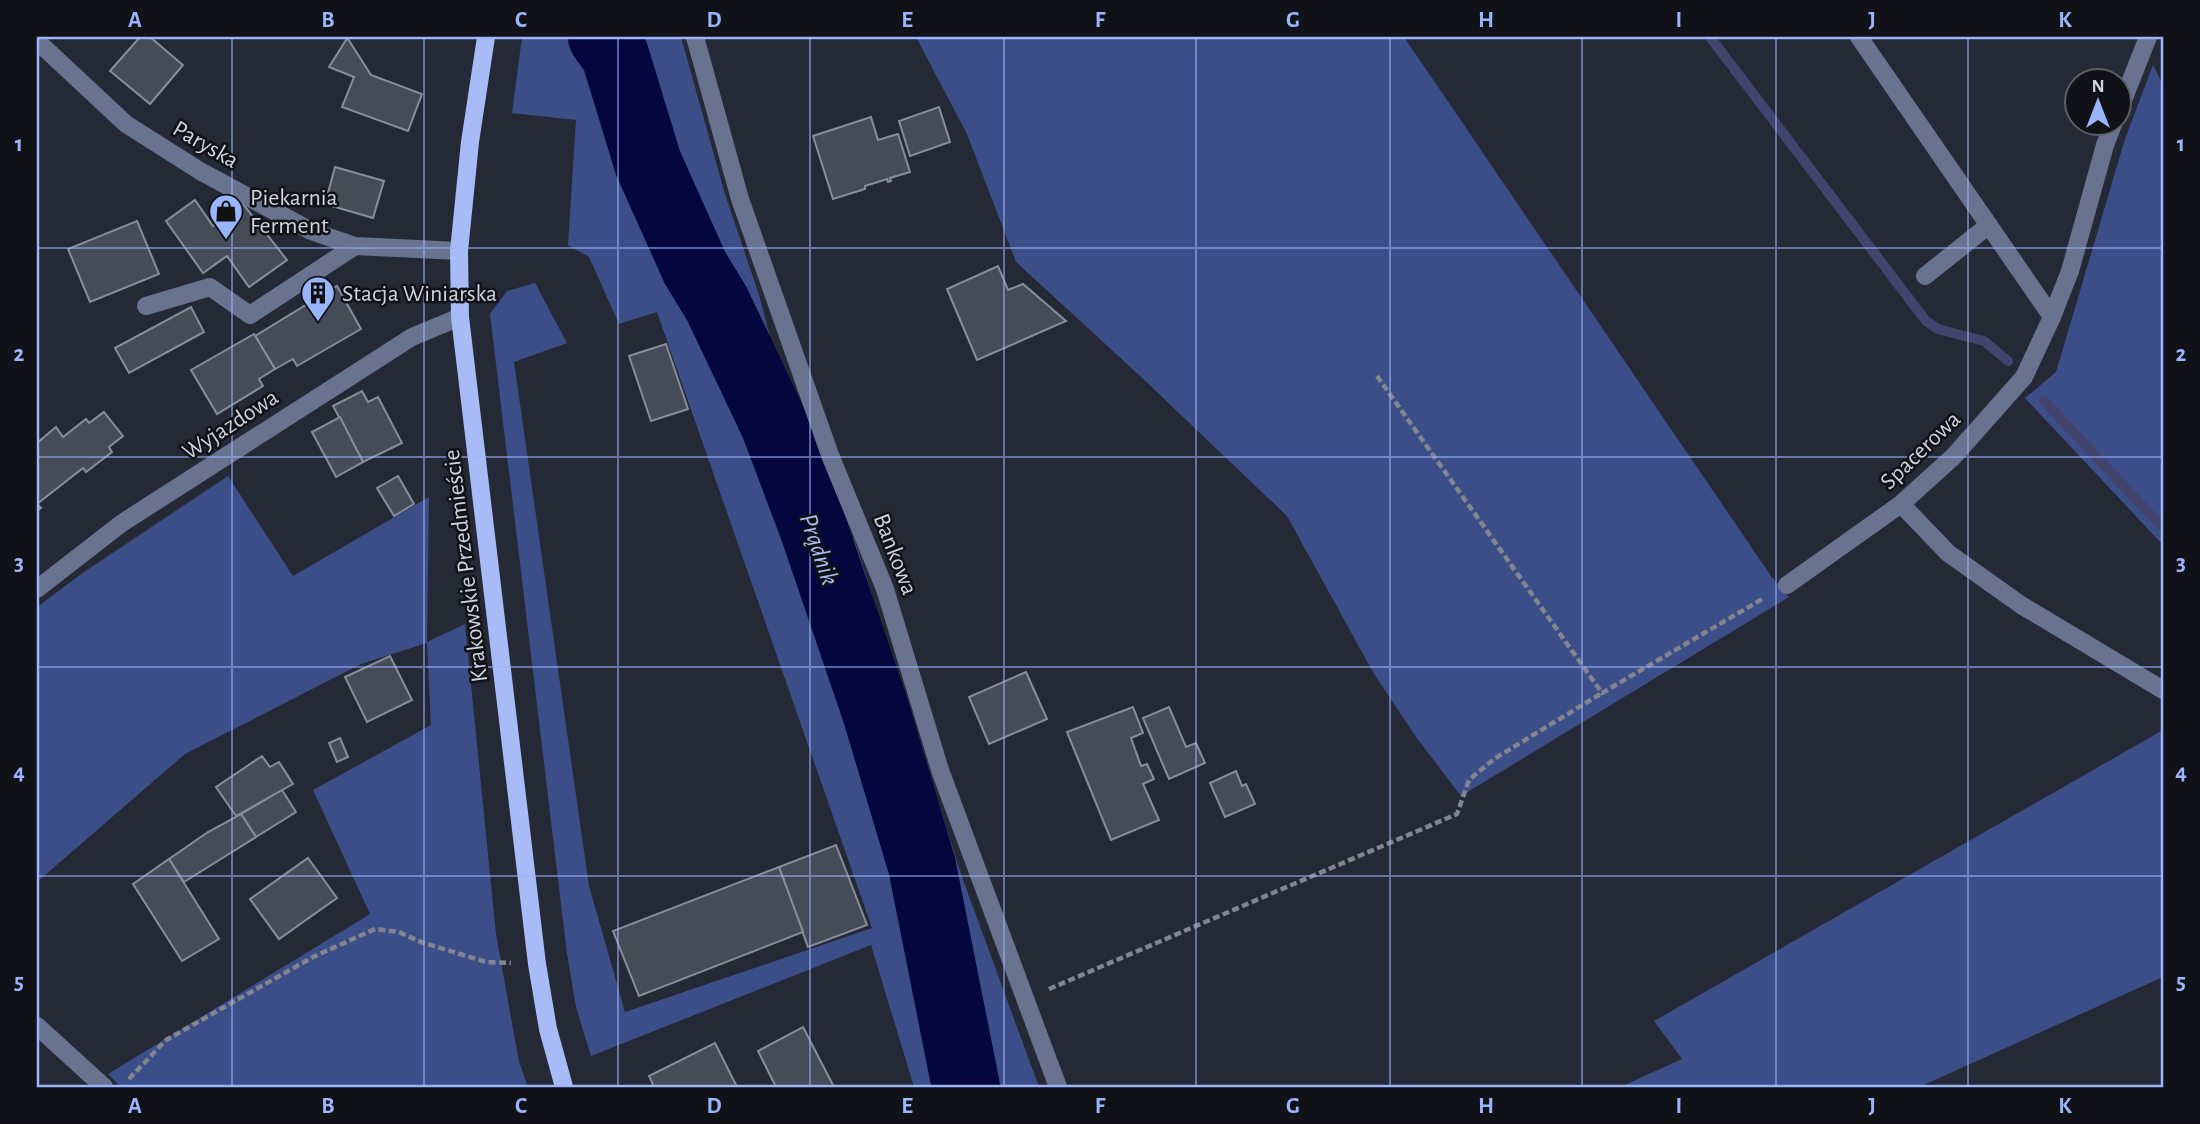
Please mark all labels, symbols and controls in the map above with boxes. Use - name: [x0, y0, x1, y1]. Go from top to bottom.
- text: A: [128, 9, 142, 32]
- text: B: [321, 9, 335, 32]
- text: C: [515, 9, 527, 32]
- text: D: [706, 9, 722, 32]
- text: E: [901, 9, 913, 32]
- text: F: [1095, 9, 1106, 32]
- text: G: [1286, 9, 1300, 32]
- text: H: [1478, 9, 1494, 32]
- text: I: [1676, 9, 1682, 32]
- text: J: [1868, 9, 1876, 32]
- text: K: [2058, 9, 2072, 32]
- north arrow: [2064, 66, 2134, 136]
- text: N: [2091, 77, 2105, 96]
- street label: Paryska: [169, 117, 242, 173]
- text: 1: [15, 133, 23, 156]
- text: 1: [2177, 133, 2185, 156]
- place label: Piekarnia Ferment: [250, 186, 338, 238]
- shop icon: Piekarnia Ferment: [207, 192, 245, 241]
- building icon: Stacja Winiarska: [299, 274, 337, 323]
- place label: Stacja Winiarska: [342, 282, 497, 306]
- text: 2: [14, 343, 25, 366]
- text: 2: [2176, 343, 2187, 366]
- street label: Wyjazdowa: [178, 385, 283, 465]
- street label: Spacerowa: [1876, 407, 1965, 494]
- street label: Krakowskie Przedmieście: [440, 448, 492, 684]
- water label: Prądnik: [795, 510, 843, 588]
- street label: Bankowa: [869, 510, 922, 598]
- text: 3: [14, 552, 24, 575]
- text: 3: [2176, 552, 2186, 575]
- text: 4: [13, 761, 25, 784]
- text: 4: [2175, 761, 2187, 784]
- text: 5: [14, 971, 24, 994]
- text: 5: [2176, 971, 2186, 994]
- text: A: [128, 1095, 142, 1118]
- text: B: [321, 1095, 335, 1118]
- text: C: [515, 1095, 527, 1118]
- text: D: [706, 1095, 722, 1118]
- text: E: [901, 1095, 913, 1118]
- text: F: [1095, 1095, 1106, 1118]
- text: G: [1286, 1095, 1300, 1118]
- text: H: [1478, 1095, 1494, 1118]
- text: I: [1676, 1095, 1682, 1118]
- text: J: [1868, 1095, 1876, 1118]
- text: K: [2058, 1095, 2072, 1118]

